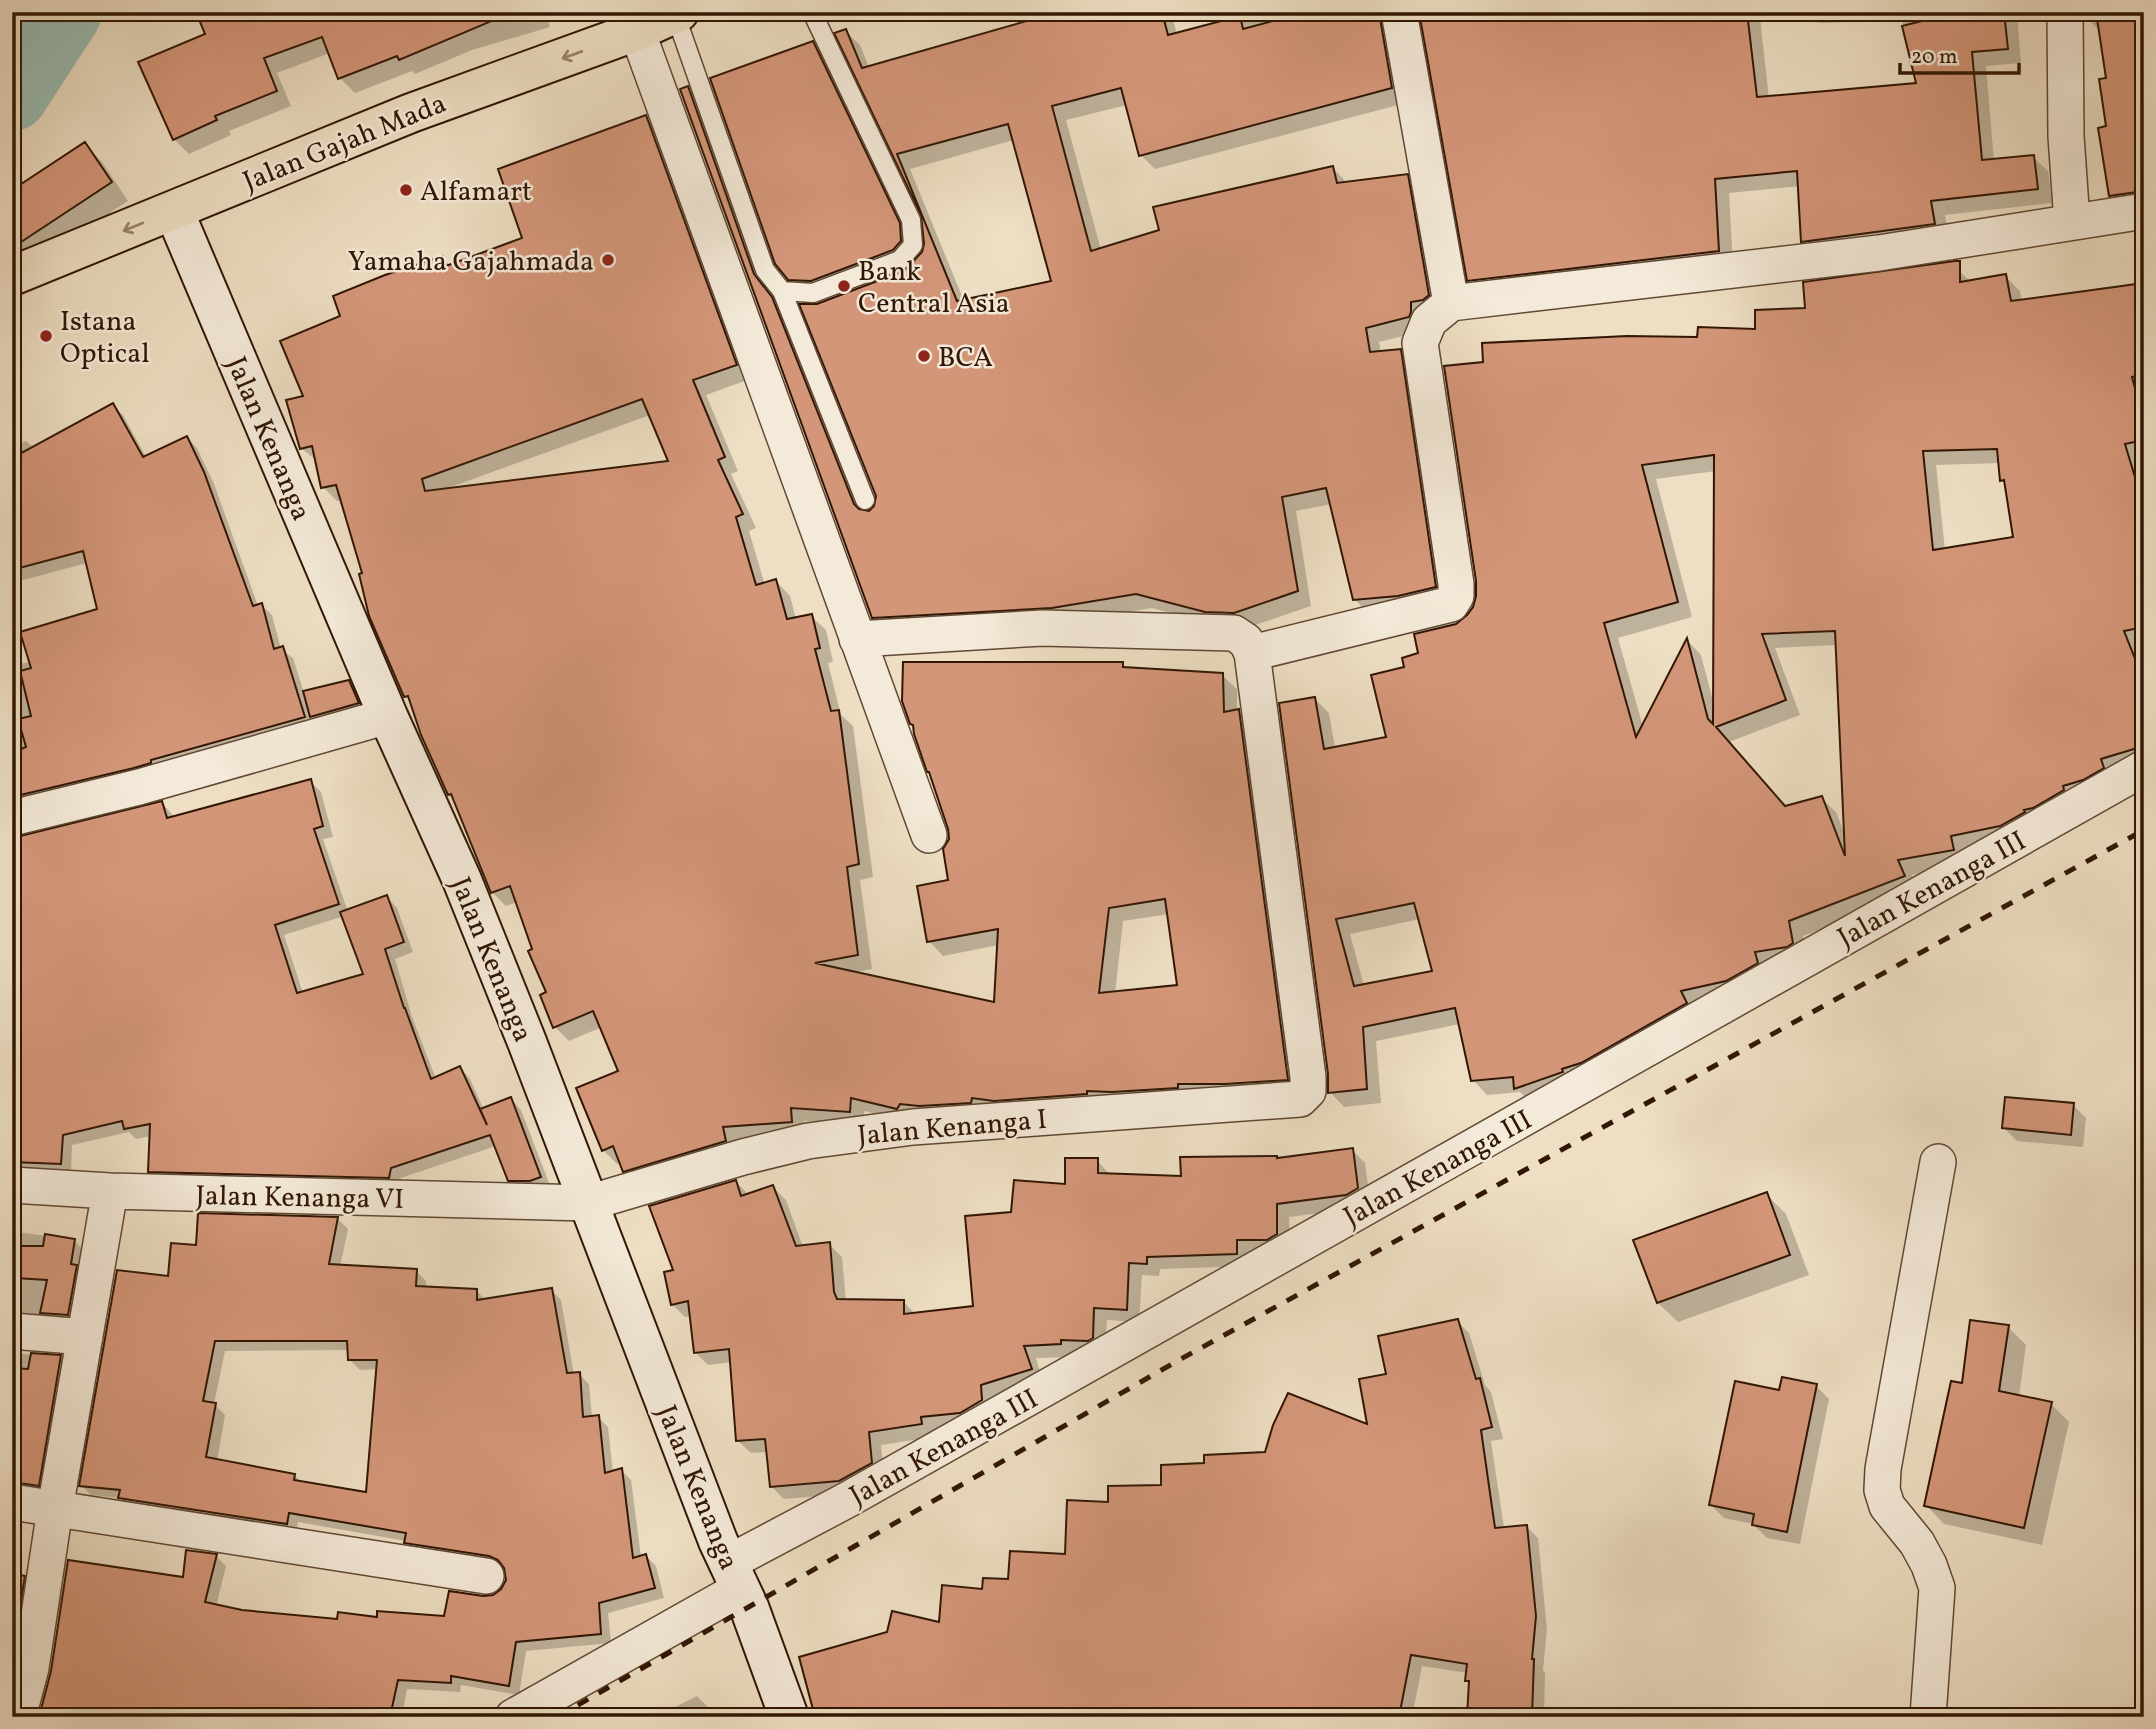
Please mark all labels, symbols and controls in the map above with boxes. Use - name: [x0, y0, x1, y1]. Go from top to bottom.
- scale bar: [1900, 32, 2020, 76]
- text: 20 m: [1911, 43, 1957, 72]
- one-way arrow: [562, 49, 584, 62]
- street label: Jalan Gajah Mada: [237, 85, 452, 202]
- place label: Alfamart: [420, 173, 532, 212]
- marker: Alfamart: [398, 182, 414, 198]
- one-way arrow: [122, 222, 144, 235]
- place label: Yamaha Gajahmada: [348, 243, 594, 282]
- marker: Yamaha Gajahmada: [600, 252, 616, 268]
- place label: Bank Central Asia: [858, 253, 1010, 324]
- marker: Bank Central Asia: [836, 278, 852, 294]
- place label: Istana Optical: [60, 303, 150, 374]
- marker: Istana Optical: [38, 328, 54, 344]
- place label: BCA: [938, 339, 993, 378]
- marker: BCA: [916, 348, 932, 364]
- street label: Jalan Kenanga: [216, 351, 320, 527]
- street label: Jalan Kenanga III: [1831, 822, 2033, 958]
- street label: Jalan Kenanga: [440, 872, 541, 1048]
- street label: Jalan Kenanga I: [856, 1101, 1049, 1156]
- street label: Jalan Kenanga III: [1337, 1101, 1539, 1237]
- street label: Jalan Kenanga VI: [195, 1177, 404, 1220]
- street label: Jalan Kenanga III: [843, 1380, 1045, 1516]
- street label: Jalan Kenanga: [646, 1400, 747, 1576]

